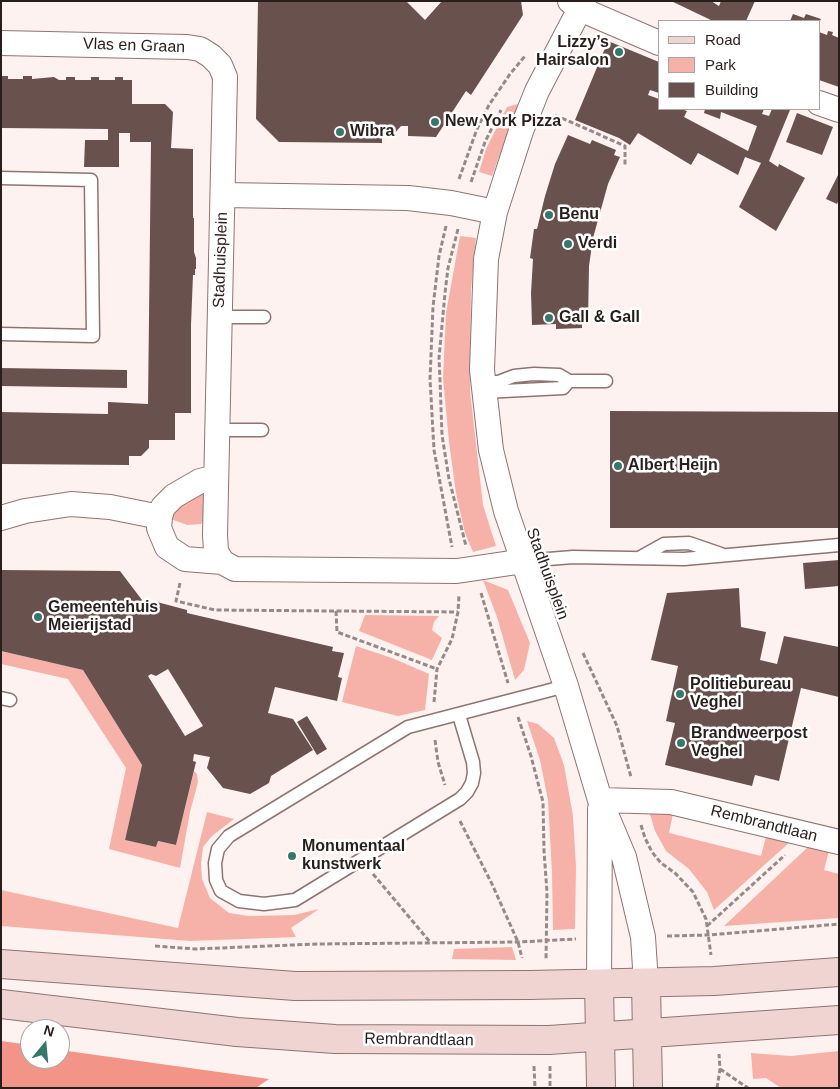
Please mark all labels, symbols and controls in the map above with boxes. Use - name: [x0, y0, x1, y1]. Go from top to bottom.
- legend: [658, 20, 820, 110]
- text: Road: [705, 31, 741, 48]
- place label: Lizzy’s Hairsalon: [536, 33, 609, 71]
- street label: Vlas en Graan: [83, 35, 185, 57]
- marker: Lizzy’s Hairsalon: [613, 46, 625, 58]
- text: Park: [705, 56, 736, 73]
- text: Building: [705, 81, 758, 98]
- place label: New York Pizza: [445, 112, 561, 132]
- marker: New York Pizza: [429, 116, 441, 128]
- place label: Wibra: [350, 122, 394, 142]
- marker: Wibra: [334, 126, 346, 138]
- place label: Benu: [559, 205, 599, 225]
- marker: Benu: [543, 209, 555, 221]
- street label: Stadhuisplein: [210, 212, 232, 308]
- place label: Verdi: [578, 234, 617, 254]
- marker: Verdi: [562, 238, 574, 250]
- place label: Gall & Gall: [559, 308, 640, 328]
- marker: Gall & Gall: [543, 312, 555, 324]
- place label: Albert Heijn: [628, 456, 718, 476]
- marker: Albert Heijn: [612, 460, 624, 472]
- street label: Stadhuisplein: [522, 526, 572, 622]
- place label: Gemeentehuis Meierijstad: [48, 598, 158, 636]
- marker: Gemeentehuis Meierijstad: [32, 611, 44, 623]
- place label: Politiebureau Veghel: [690, 675, 791, 713]
- marker: Politiebureau Veghel: [674, 688, 686, 700]
- place label: Brandweerpost Veghel: [691, 724, 807, 762]
- marker: Brandweerpost Veghel: [675, 737, 687, 749]
- street label: Rembrandtlaan: [709, 801, 819, 847]
- place label: Monumentaal kunstwerk: [302, 837, 405, 875]
- marker: Monumentaal kunstwerk: [286, 850, 298, 862]
- north arrow: [20, 1019, 70, 1069]
- text: N: [42, 1021, 56, 1040]
- street label: Rembrandtlaan: [364, 1029, 474, 1051]

